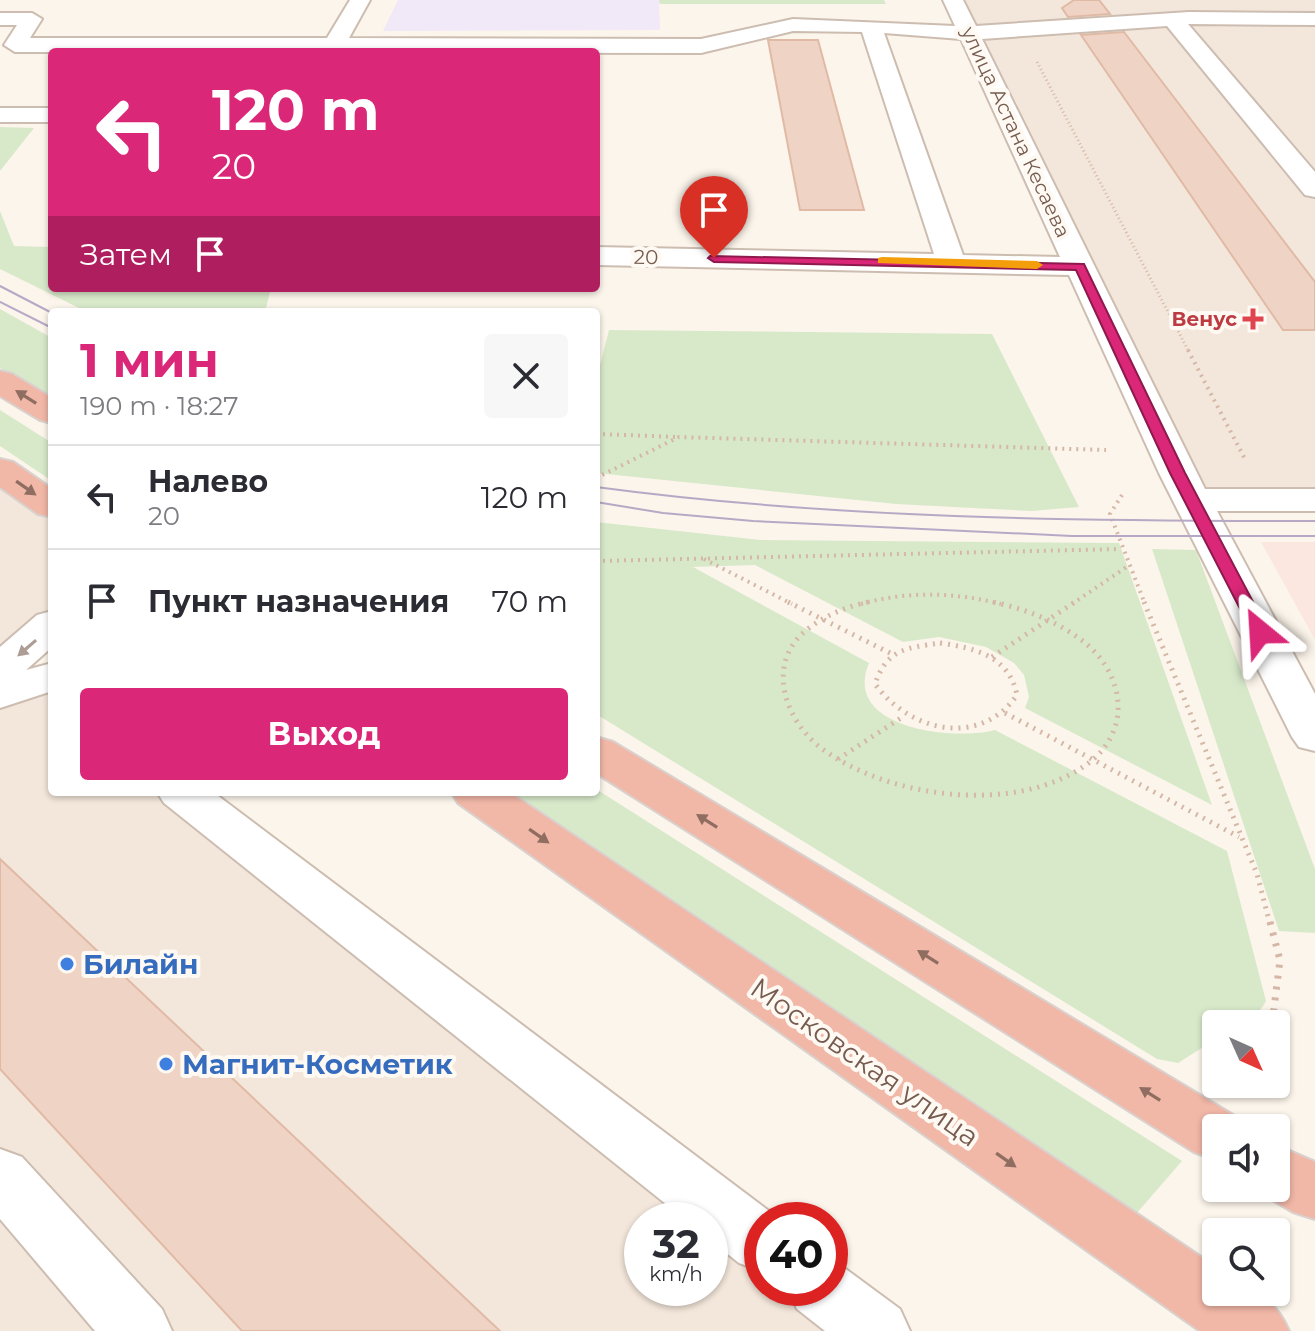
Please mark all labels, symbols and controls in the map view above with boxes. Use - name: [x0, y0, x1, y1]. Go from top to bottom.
- street label: улица Астана Кесаева: [956, 22, 1075, 241]
- text: 120 m: [212, 76, 380, 144]
- icon: left: [80, 80, 184, 184]
- text: 20: [212, 144, 256, 188]
- pin: [680, 176, 748, 258]
- icon: arrive: [692, 188, 736, 232]
- icon: arrive: [188, 232, 232, 276]
- text: Затем: [80, 236, 172, 273]
- street label: 20: [634, 245, 658, 269]
- place label: Венус: [1172, 307, 1237, 331]
- marker: Венус: [1244, 310, 1262, 328]
- text: 1 мин: [80, 331, 219, 389]
- button: close: [484, 334, 568, 418]
- one-way arrow: [15, 390, 37, 404]
- text: 190 m · 18:27: [80, 390, 239, 422]
- text: Налево: [148, 463, 268, 500]
- icon: left: [80, 475, 124, 519]
- text: 120 m: [481, 479, 568, 516]
- one-way arrow: [15, 480, 37, 496]
- text: 20: [148, 500, 180, 532]
- icon: arrive: [80, 579, 124, 623]
- text: Пункт назначения: [148, 583, 449, 620]
- text: 70 m: [491, 583, 568, 620]
- position arrow: [1218, 590, 1302, 674]
- one-way arrow: [17, 639, 37, 656]
- button: Выход: [80, 688, 568, 780]
- one-way arrow: [696, 814, 718, 828]
- one-way arrow: [529, 828, 550, 843]
- place label: Билайн: [83, 947, 198, 981]
- one-way arrow: [918, 950, 939, 965]
- marker: Билайн: [58, 955, 76, 973]
- street label: Московская улица: [744, 970, 986, 1154]
- north arrow: [1202, 1010, 1290, 1098]
- map controls: [1202, 1010, 1290, 1306]
- place label: Магнит-Косметик: [182, 1047, 453, 1081]
- marker: Магнит-Косметик: [157, 1055, 175, 1073]
- one-way arrow: [1139, 1087, 1161, 1101]
- button: sound: [1202, 1114, 1290, 1202]
- one-way arrow: [996, 1152, 1017, 1167]
- speed limit sign: 40: [744, 1202, 848, 1306]
- button: search: [1202, 1218, 1290, 1306]
- text: 32: [652, 1219, 700, 1268]
- text: km/h: [649, 1262, 703, 1286]

